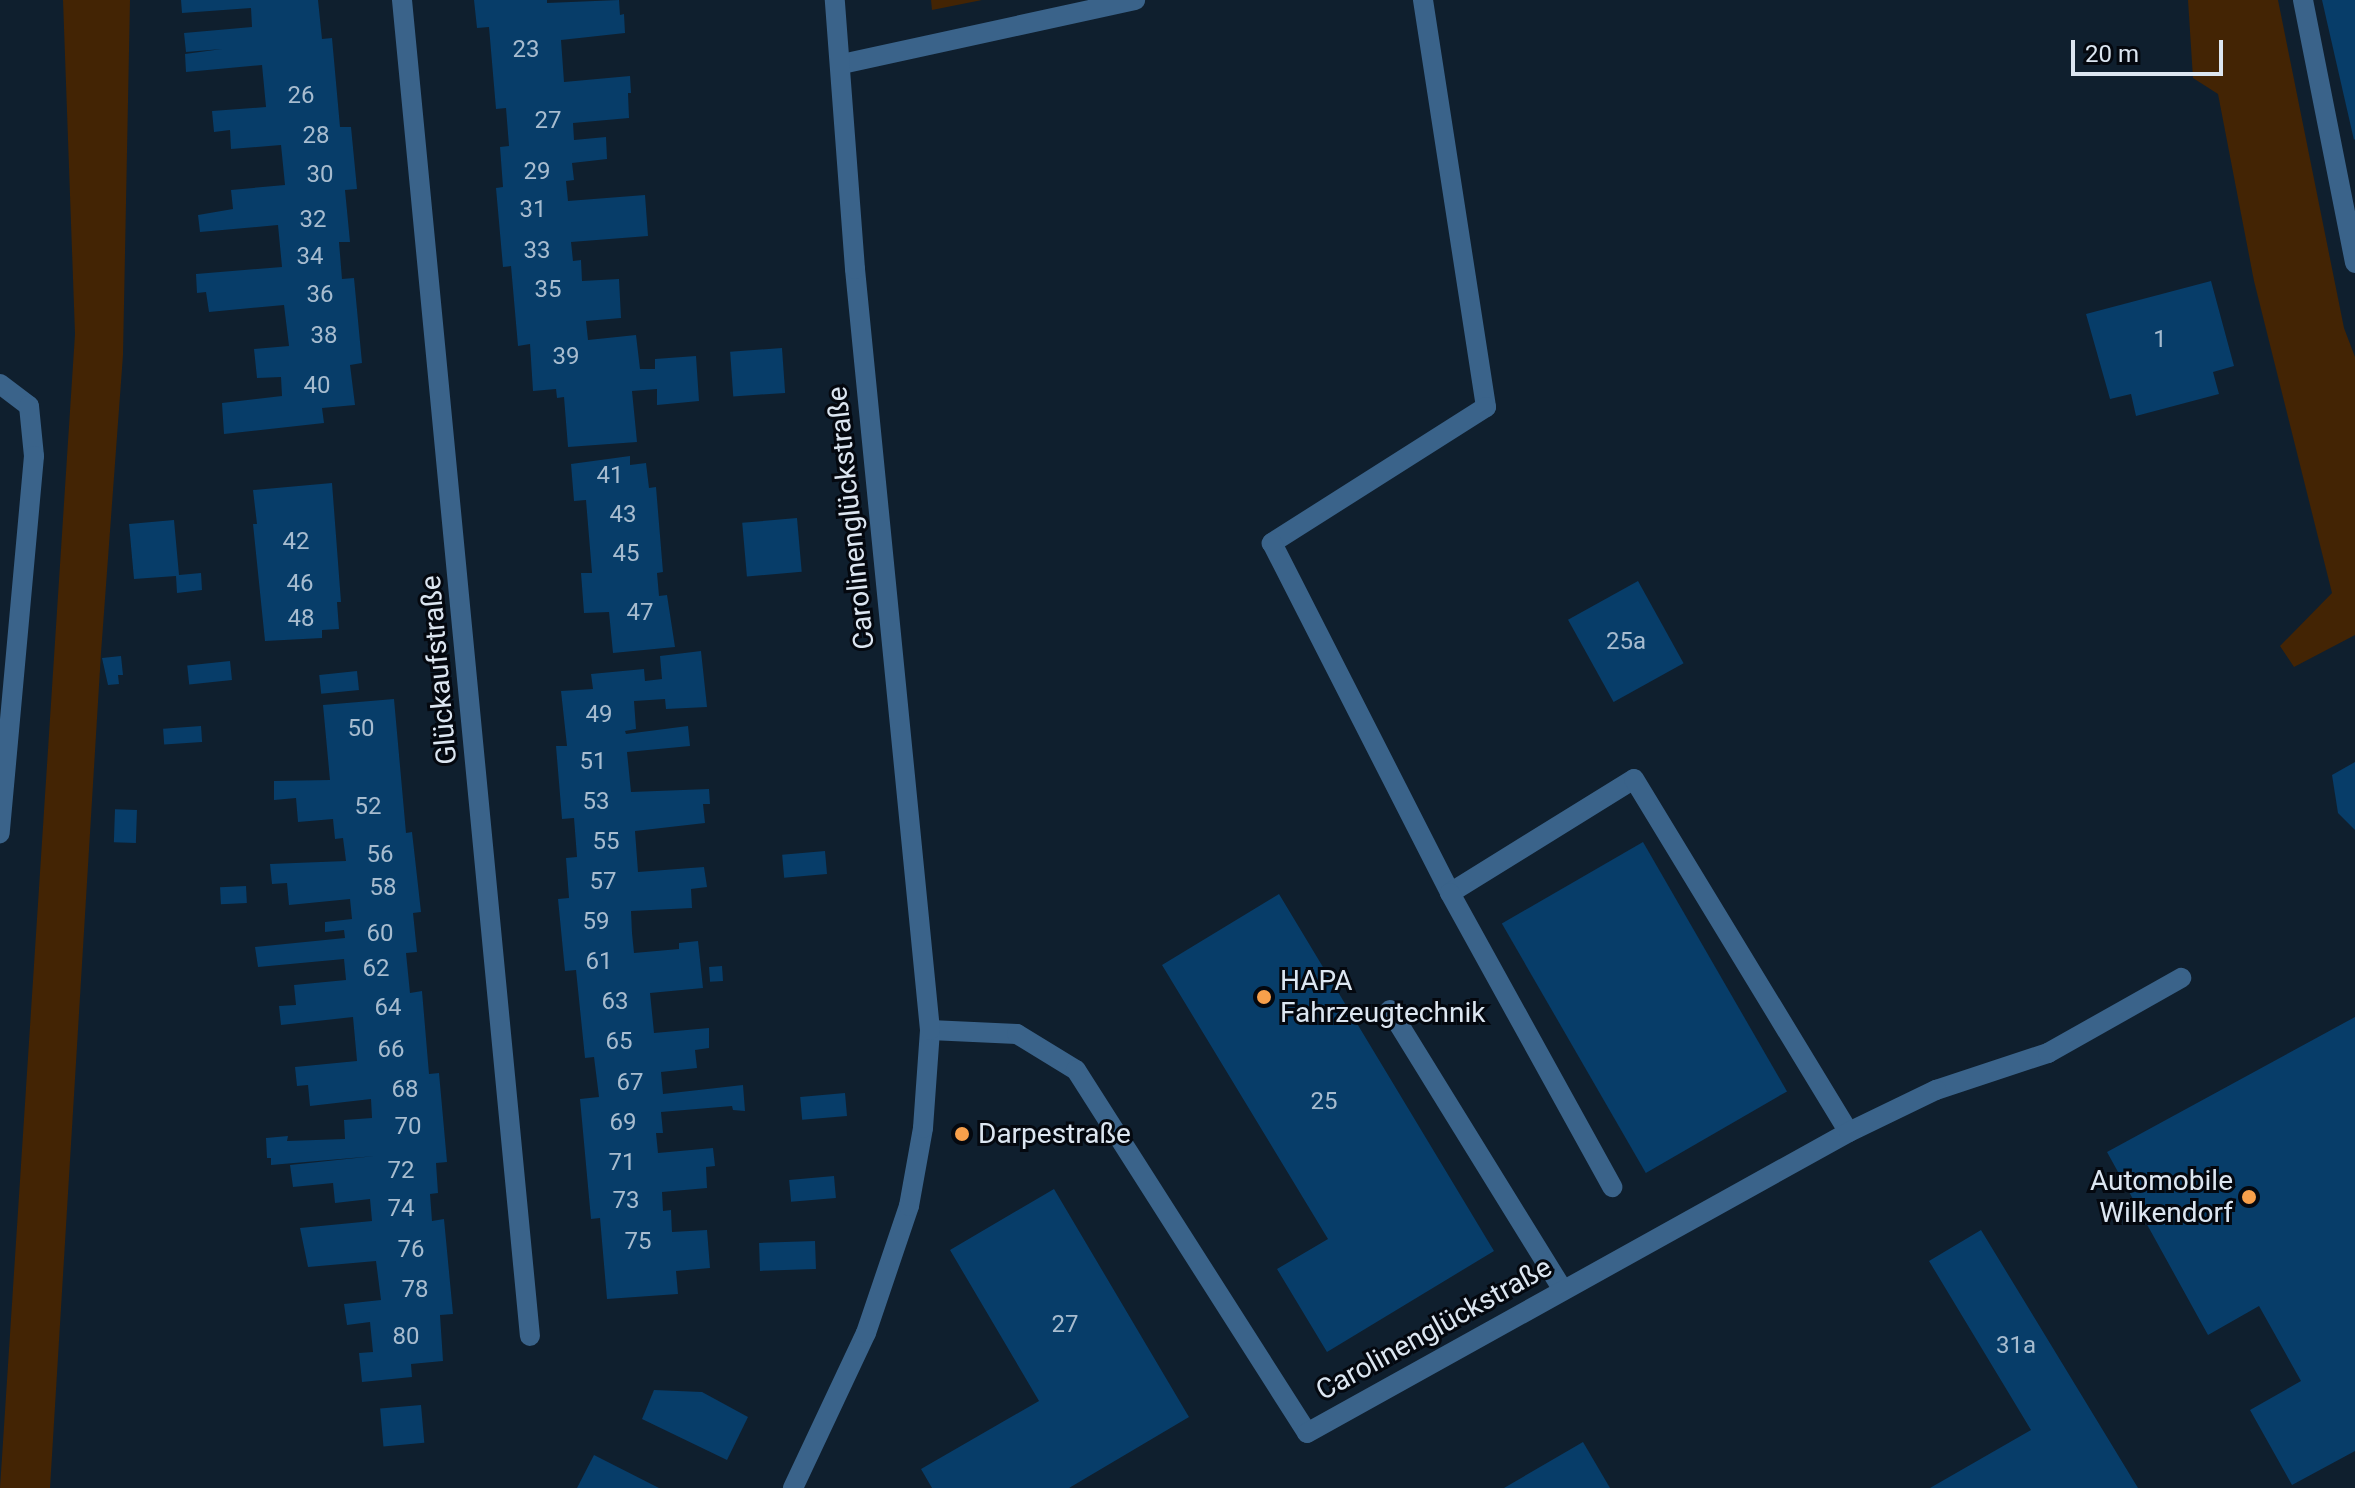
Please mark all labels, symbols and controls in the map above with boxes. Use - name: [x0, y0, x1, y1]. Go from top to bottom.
- scale bar: [2075, 24, 2227, 74]
- house number: 23: [513, 36, 539, 64]
- text: 20 m: [2085, 40, 2139, 68]
- house number: 26: [288, 82, 314, 110]
- house number: 27: [535, 107, 561, 135]
- house number: 28: [303, 122, 329, 150]
- house number: 29: [524, 158, 550, 186]
- house number: 30: [307, 161, 333, 189]
- house number: 31: [520, 196, 546, 224]
- house number: 32: [300, 206, 326, 234]
- house number: 33: [524, 237, 550, 265]
- house number: 34: [297, 243, 323, 271]
- house number: 35: [535, 276, 561, 304]
- house number: 36: [307, 281, 333, 309]
- house number: 38: [311, 322, 337, 350]
- house number: 1: [2153, 326, 2167, 354]
- house number: 39: [553, 343, 579, 371]
- house number: 40: [304, 372, 330, 400]
- street label: Carolinenglückstraße: [820, 385, 882, 651]
- house number: 41: [597, 462, 623, 490]
- house number: 43: [610, 501, 636, 529]
- house number: 42: [283, 528, 309, 556]
- house number: 45: [613, 540, 639, 568]
- house number: 46: [287, 570, 313, 598]
- street label: Glückaufstraße: [414, 574, 464, 766]
- house number: 47: [627, 599, 653, 627]
- house number: 48: [288, 605, 314, 633]
- house number: 25a: [1606, 628, 1646, 656]
- house number: 49: [586, 701, 612, 729]
- house number: 50: [348, 715, 374, 743]
- house number: 51: [580, 748, 606, 776]
- house number: 53: [583, 788, 609, 816]
- house number: 52: [355, 793, 381, 821]
- house number: 55: [593, 828, 619, 856]
- house number: 56: [367, 841, 393, 869]
- house number: 57: [590, 868, 616, 896]
- house number: 58: [370, 874, 396, 902]
- house number: 59: [583, 908, 609, 936]
- house number: 60: [367, 920, 393, 948]
- house number: 61: [586, 948, 612, 976]
- house number: 62: [363, 955, 389, 983]
- place label: HAPA Fahrzeugtechnik: [1280, 964, 1485, 1030]
- house number: 63: [602, 988, 628, 1016]
- marker: HAPA Fahrzeugtechnik: [1255, 988, 1273, 1006]
- house number: 64: [375, 994, 401, 1022]
- house number: 65: [606, 1028, 632, 1056]
- house number: 66: [378, 1036, 404, 1064]
- house number: 67: [617, 1069, 643, 1097]
- house number: 68: [392, 1076, 418, 1104]
- house number: 25: [1311, 1088, 1337, 1116]
- house number: 69: [610, 1109, 636, 1137]
- house number: 70: [395, 1113, 421, 1141]
- place label: Darpestraße: [978, 1117, 1131, 1151]
- marker: Darpestraße: [953, 1125, 971, 1143]
- house number: 71: [609, 1149, 635, 1177]
- house number: 72: [388, 1157, 414, 1185]
- place label: Automobile Wilkendorf: [2090, 1164, 2233, 1230]
- house number: 73: [613, 1187, 639, 1215]
- marker: Automobile Wilkendorf: [2240, 1188, 2258, 1206]
- house number: 74: [388, 1195, 414, 1223]
- house number: 75: [625, 1228, 651, 1256]
- house number: 76: [398, 1236, 424, 1264]
- street label: Carolinenglückstraße: [1310, 1250, 1558, 1408]
- house number: 78: [402, 1276, 428, 1304]
- house number: 27: [1052, 1311, 1078, 1339]
- house number: 80: [393, 1323, 419, 1351]
- house number: 31a: [1996, 1332, 2036, 1360]

